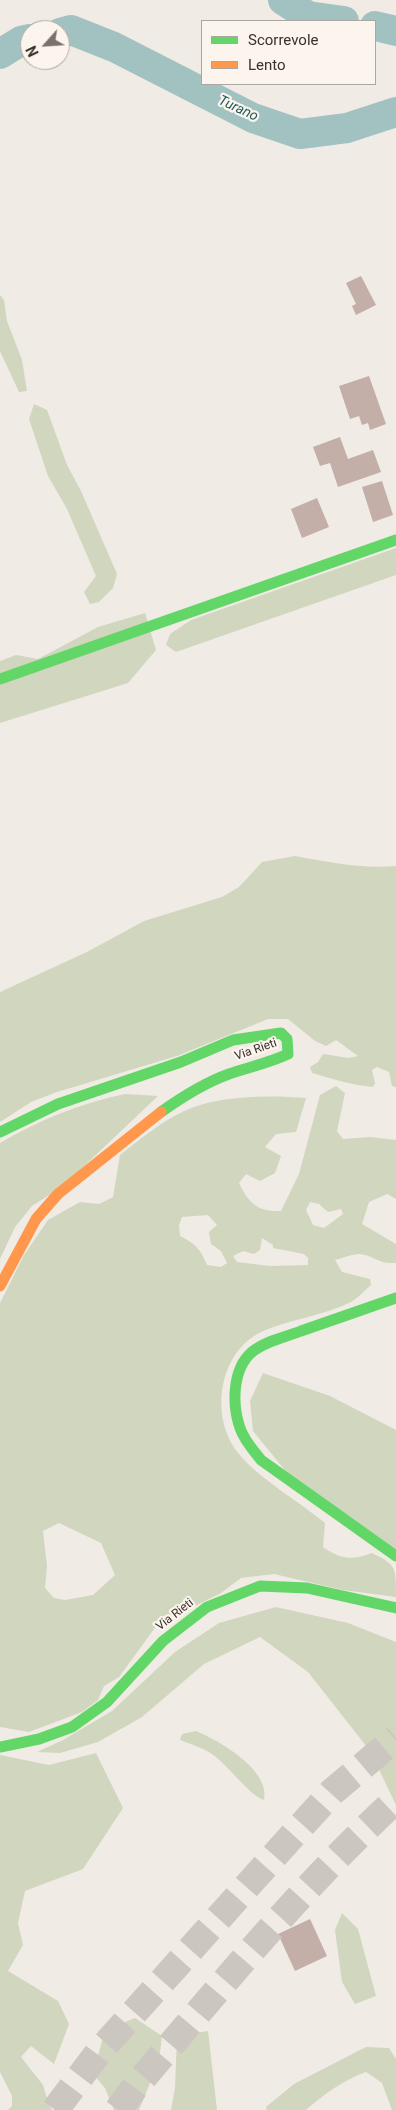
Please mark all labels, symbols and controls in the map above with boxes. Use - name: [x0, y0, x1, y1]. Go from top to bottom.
- north arrow: [20, 20, 70, 70]
- legend: [201, 20, 376, 85]
- text: Scorrevole: [248, 31, 319, 49]
- text: N: [23, 43, 42, 59]
- text: Lento: [248, 56, 286, 74]
- water label: Turano: [215, 93, 261, 125]
- street label: Via Rieti: [233, 1036, 279, 1064]
- street label: Via Rieti: [153, 1596, 197, 1634]

